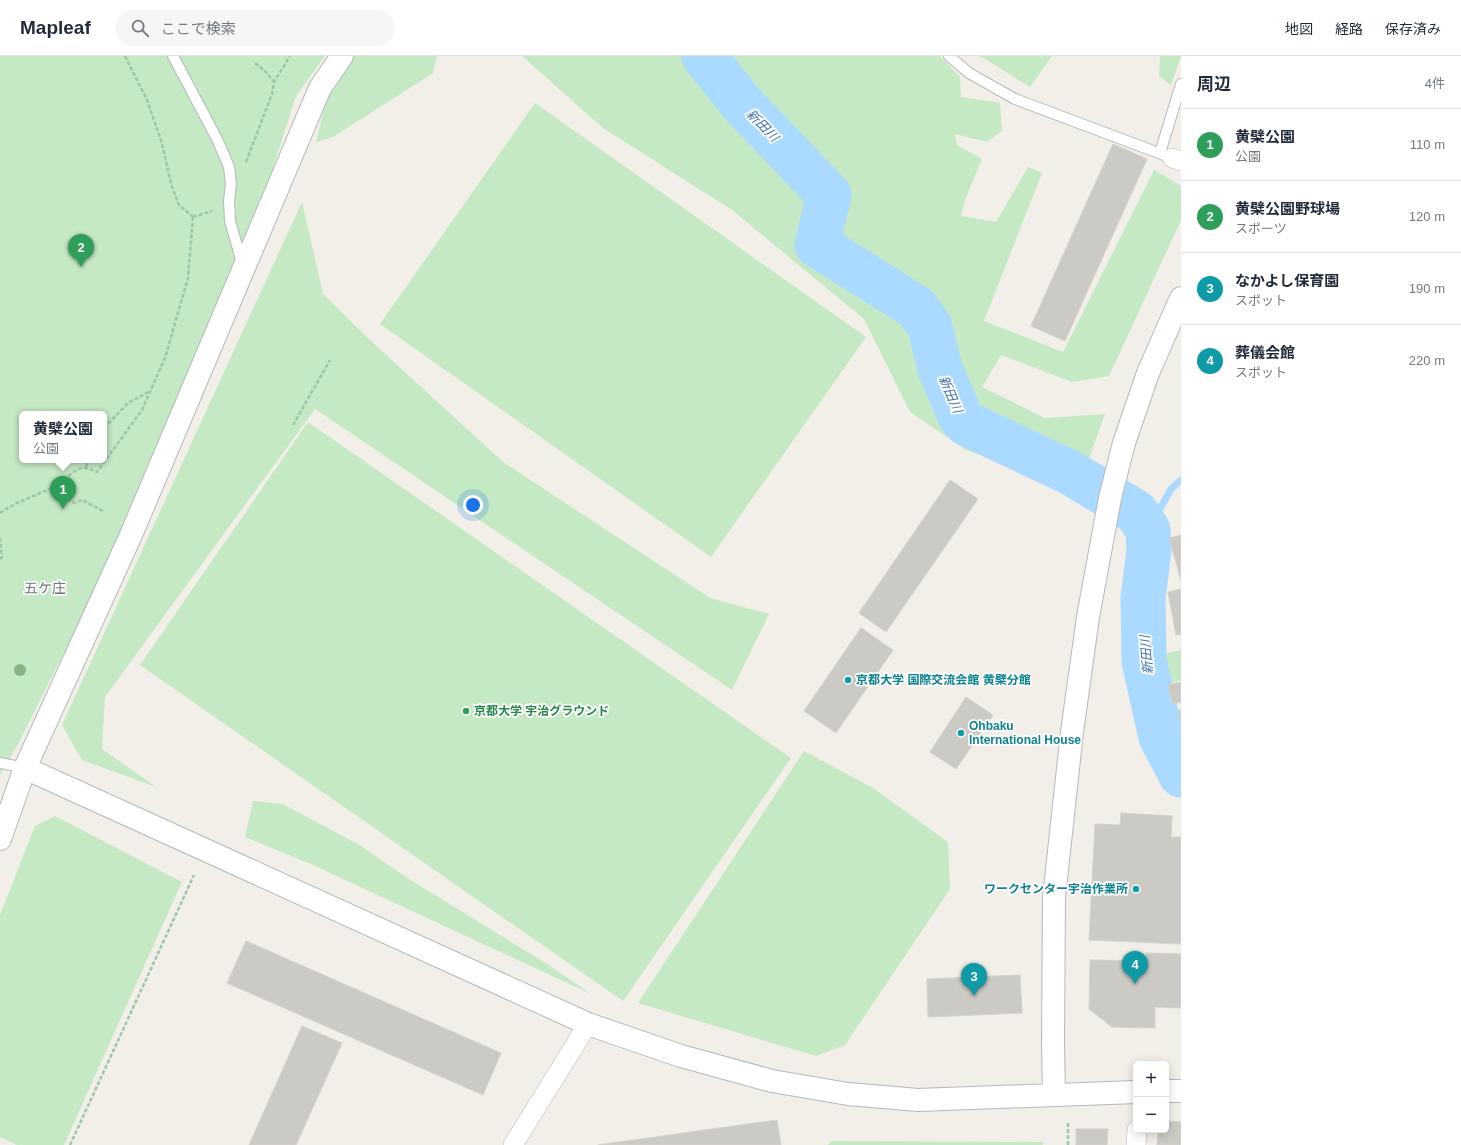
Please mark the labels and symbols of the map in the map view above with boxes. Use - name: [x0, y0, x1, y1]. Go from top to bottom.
- water label: 新田川: [744, 106, 783, 146]
- pin: 2: [68, 234, 94, 267]
- water label: 新田川: [936, 373, 966, 417]
- pin: 1: [50, 476, 76, 509]
- your location: [463, 495, 483, 515]
- district label: 五ケ庄: [24, 580, 66, 596]
- water label: 新田川: [1137, 633, 1156, 675]
- place label: 京都大学 国際交流会館 黄檗分館: [856, 673, 1031, 687]
- marker: 京都大学 国際交流会館 黄檗分館: [843, 675, 853, 685]
- place label: 京都大学 宇治グラウンド: [474, 704, 609, 718]
- marker: 京都大学 宇治グラウンド: [461, 706, 471, 716]
- place label: Ohbaku International House: [969, 719, 1081, 747]
- marker: Ohbaku International House: [956, 728, 966, 738]
- place label: ワークセンター宇治作業所: [984, 882, 1128, 896]
- marker: ワークセンター宇治作業所: [1131, 884, 1141, 894]
- pin: 4: [1122, 951, 1148, 984]
- pin: 3: [961, 963, 987, 996]

